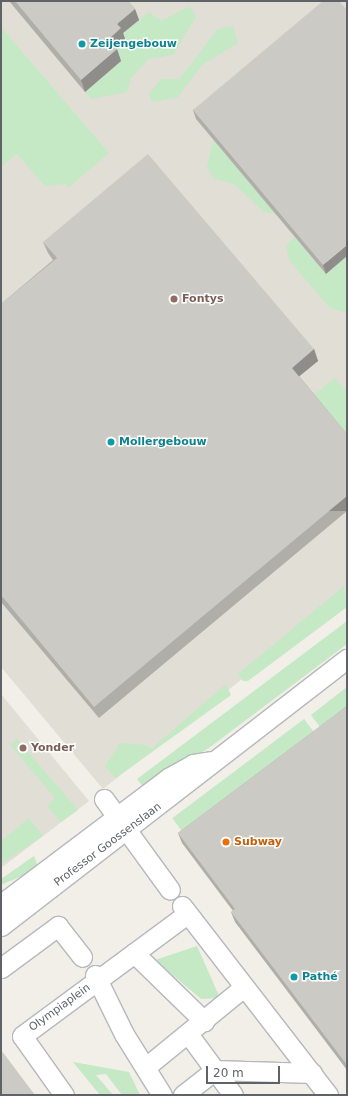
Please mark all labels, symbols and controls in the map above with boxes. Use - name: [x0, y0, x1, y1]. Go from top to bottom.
- place label: Zeijengebouw: [90, 37, 177, 51]
- marker: Zeijengebouw: [77, 39, 87, 49]
- place label: Fontys: [182, 292, 223, 306]
- marker: Fontys: [169, 294, 179, 304]
- place label: Mollergebouw: [119, 435, 207, 449]
- marker: Mollergebouw: [106, 437, 116, 447]
- place label: Yonder: [31, 741, 74, 755]
- marker: Yonder: [18, 743, 28, 753]
- street label: Professor Goossenslaan: [52, 800, 164, 890]
- place label: Subway: [234, 835, 282, 849]
- marker: Subway: [221, 837, 231, 847]
- place label: Pathé: [302, 970, 338, 984]
- marker: Pathé: [289, 972, 299, 982]
- street label: Olympiaplein: [27, 981, 93, 1035]
- scale bar: [208, 1058, 282, 1084]
- text: 20 m: [213, 1066, 244, 1080]

